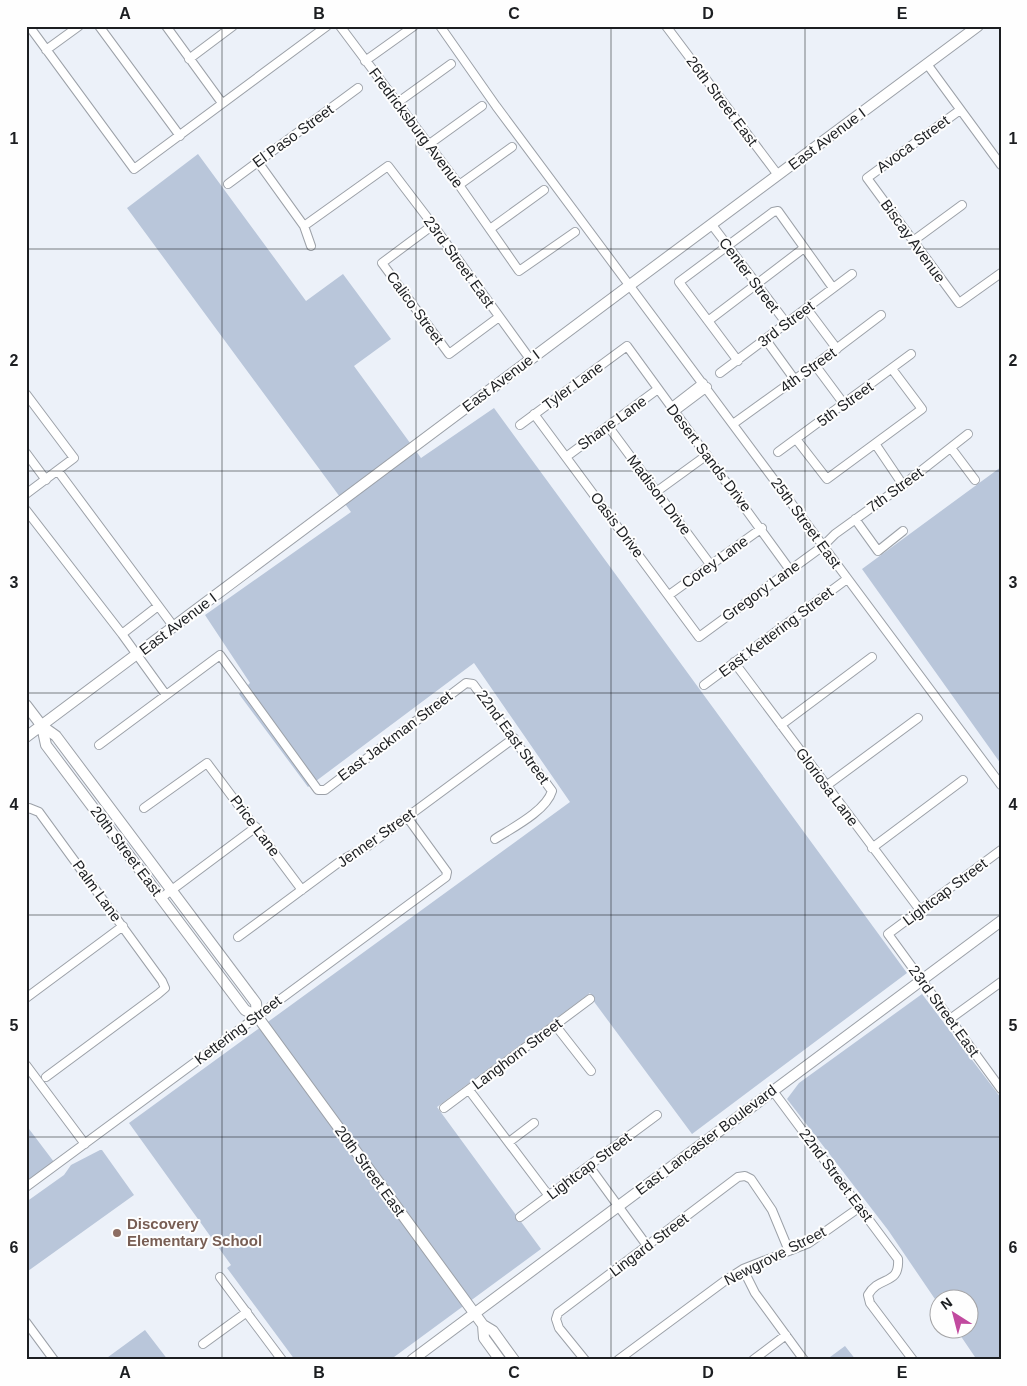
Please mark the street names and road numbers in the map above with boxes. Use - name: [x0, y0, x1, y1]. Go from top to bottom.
- street label: 26th Street East: [683, 53, 762, 149]
- street label: Fredricksburg Avenue: [366, 64, 467, 191]
- street label: El Paso Street: [249, 100, 337, 171]
- street label: East Avenue I: [785, 104, 869, 173]
- street label: Avoca Street: [873, 111, 953, 176]
- street label: Biscay Avenue: [878, 196, 949, 285]
- street label: 23rd Street East: [421, 213, 499, 311]
- street label: Center Street: [716, 234, 784, 316]
- street label: Calico Street: [383, 268, 448, 348]
- street label: 3rd Street: [754, 296, 818, 350]
- street label: 4th Street: [776, 343, 840, 396]
- street label: East Avenue I: [459, 346, 543, 415]
- street label: Tyler Lane: [539, 358, 606, 413]
- street label: 5th Street: [813, 377, 877, 430]
- street label: Shane Lane: [574, 392, 649, 453]
- street label: Desert Sands Drive: [663, 401, 755, 515]
- street label: Madison Drive: [624, 451, 695, 538]
- street label: 7th Street: [863, 463, 927, 516]
- street label: 25th Street East: [768, 474, 845, 572]
- street label: Oasis Drive: [587, 489, 648, 561]
- street label: Corey Lane: [678, 532, 751, 591]
- street label: Gregory Lane: [719, 557, 803, 624]
- street label: East Kettering Street: [715, 583, 837, 680]
- street label: East Avenue I: [136, 589, 220, 658]
- street label: East Jackman Street: [334, 687, 456, 784]
- street label: 22nd East Street: [474, 687, 554, 788]
- street label: Gloriosa Lane: [793, 744, 862, 829]
- street label: Price Lane: [227, 792, 284, 859]
- street label: 20th Street East: [87, 803, 166, 899]
- street label: Jenner Street: [334, 804, 418, 870]
- street label: Lightcap Street: [899, 854, 991, 929]
- street label: Palm Lane: [69, 857, 125, 925]
- street label: 23rd Street East: [906, 962, 984, 1060]
- street label: Kettering Street: [191, 991, 285, 1068]
- street label: Langhorn Street: [469, 1014, 565, 1093]
- street label: East Lancaster Boulevard: [632, 1081, 779, 1198]
- street label: 20th Street East: [332, 1122, 409, 1220]
- street label: 22nd Street East: [796, 1125, 877, 1225]
- street label: Lightcap Street: [543, 1128, 635, 1203]
- street label: Lingard Street: [606, 1209, 692, 1280]
- street label: Newgrove Street: [721, 1222, 829, 1288]

